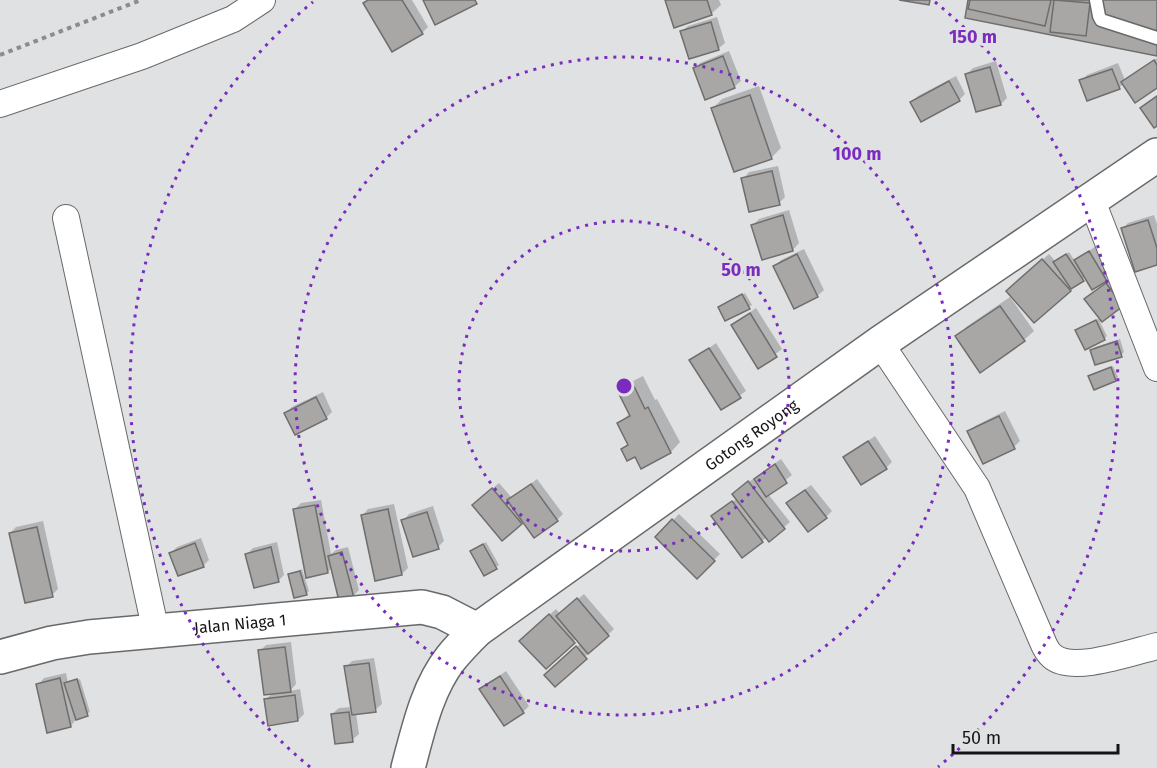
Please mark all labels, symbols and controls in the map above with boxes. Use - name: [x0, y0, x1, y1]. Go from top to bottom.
- text: 150 m: [949, 26, 997, 48]
- text: 100 m: [833, 143, 881, 165]
- text: 50 m: [721, 259, 761, 281]
- centre of rings: [614, 376, 634, 396]
- street label: Gotong Royong: [701, 395, 802, 474]
- street label: Jalan Niaga 1: [193, 610, 287, 637]
- scale bar: [953, 717, 1118, 755]
- text: 50 m: [962, 727, 1001, 749]

